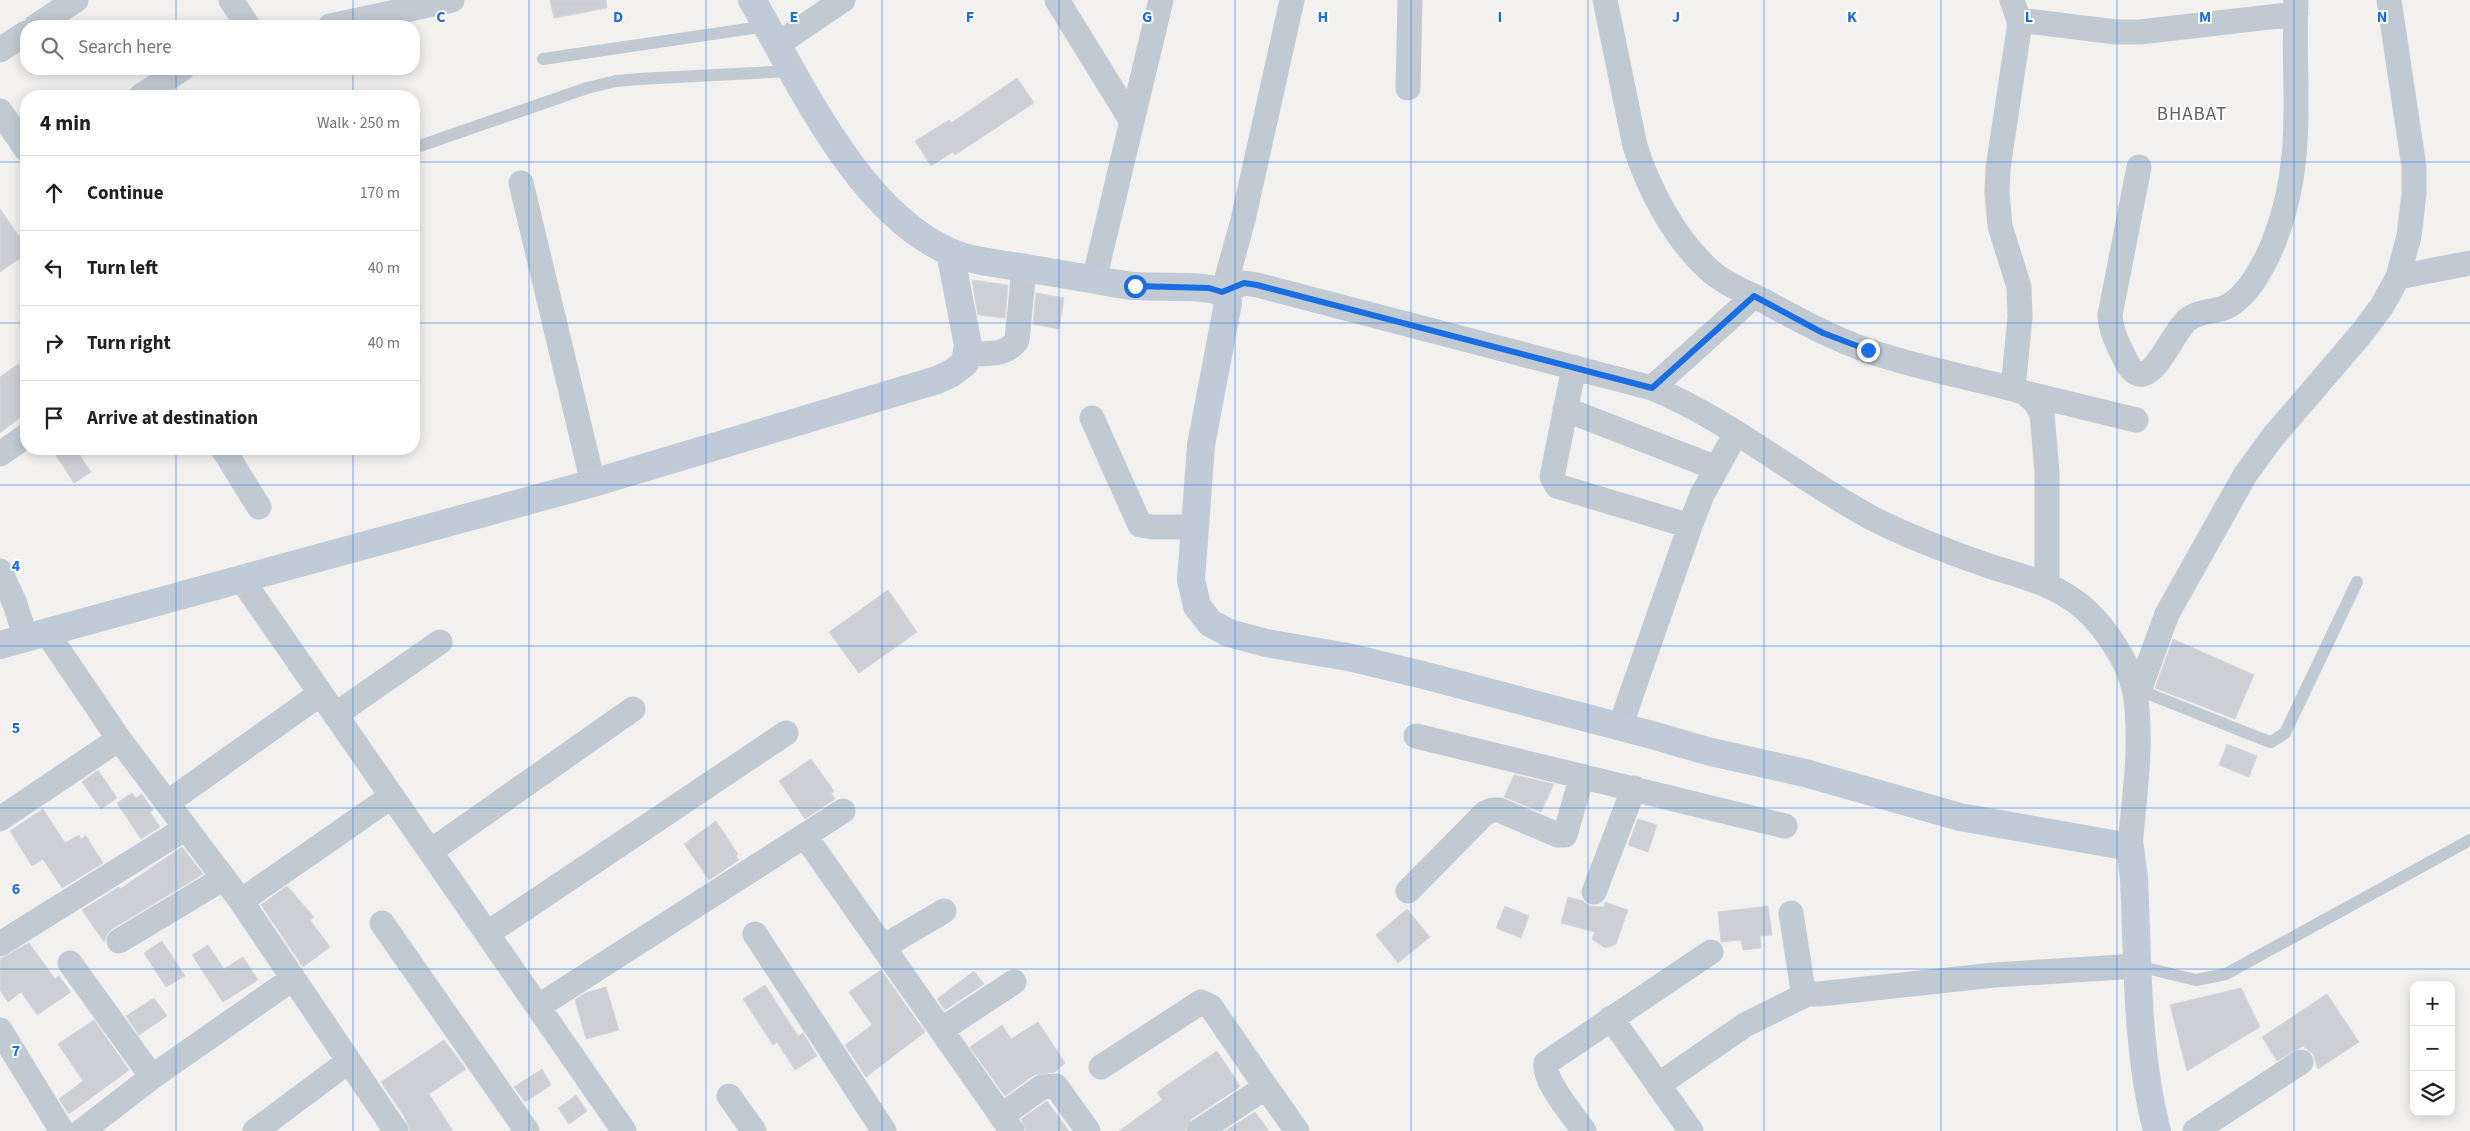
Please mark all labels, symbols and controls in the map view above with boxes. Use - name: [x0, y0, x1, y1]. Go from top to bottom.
- text: C: [436, 6, 446, 28]
- text: D: [613, 6, 623, 28]
- text: E: [790, 6, 798, 28]
- text: F: [966, 6, 974, 28]
- text: G: [1142, 6, 1152, 28]
- text: H: [1318, 6, 1328, 28]
- text: I: [1498, 6, 1502, 28]
- text: J: [1672, 6, 1680, 28]
- text: K: [1847, 6, 1857, 28]
- text: L: [2025, 6, 2033, 28]
- text: M: [2199, 6, 2211, 28]
- text: N: [2377, 6, 2387, 28]
- search box: [20, 20, 420, 75]
- icon: search: [38, 34, 66, 62]
- text: Search here: [78, 34, 172, 61]
- district label: BHABAT: [2157, 101, 2227, 128]
- text: 4 min: [40, 108, 91, 138]
- text: Walk · 250 m: [317, 112, 400, 134]
- icon: ahead: [40, 179, 68, 207]
- text: Continue: [87, 180, 164, 207]
- text: 170 m: [360, 182, 400, 204]
- icon: left: [40, 254, 68, 282]
- text: Turn left: [87, 255, 158, 282]
- text: 40 m: [368, 257, 400, 279]
- route start: [1124, 275, 1147, 298]
- icon: right: [40, 329, 68, 357]
- text: Turn right: [87, 330, 171, 357]
- text: 40 m: [368, 332, 400, 354]
- route end: [1857, 339, 1880, 362]
- icon: arrive: [40, 404, 68, 432]
- text: Arrive at destination: [87, 405, 258, 432]
- text: 4: [12, 555, 21, 577]
- text: 5: [12, 717, 20, 739]
- text: 6: [12, 878, 20, 900]
- map controls: [2410, 981, 2455, 1116]
- button: +: [2410, 981, 2455, 1026]
- button: −: [2410, 1026, 2455, 1071]
- text: 7: [12, 1040, 20, 1062]
- button: layers: [2410, 1071, 2455, 1116]

